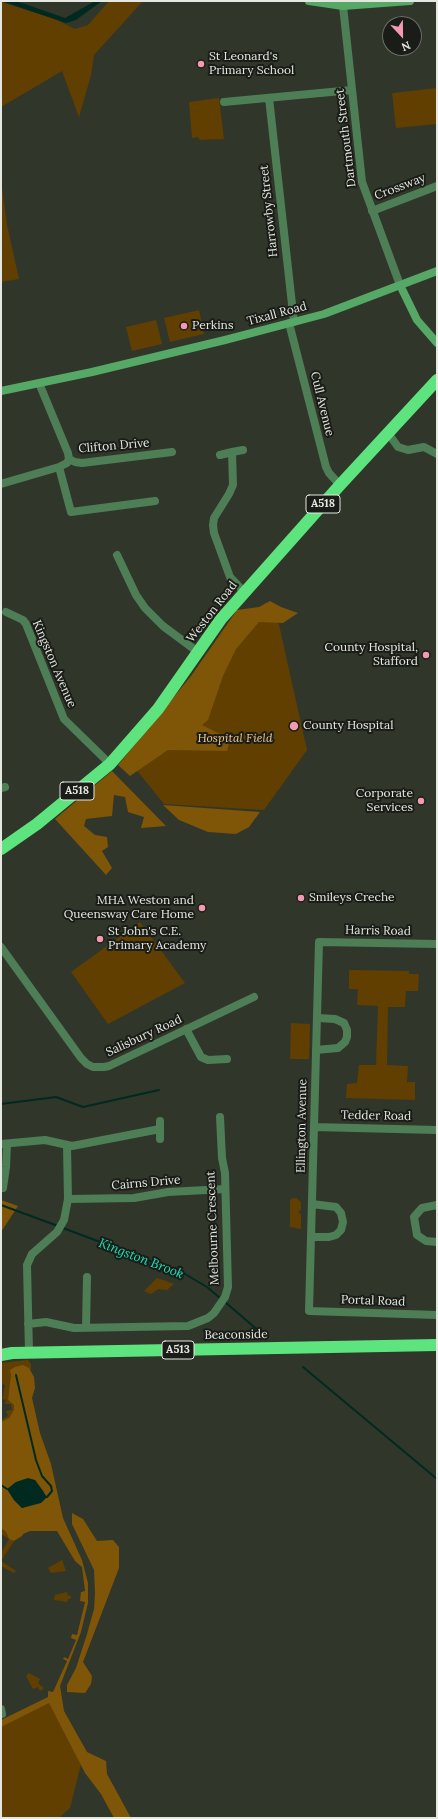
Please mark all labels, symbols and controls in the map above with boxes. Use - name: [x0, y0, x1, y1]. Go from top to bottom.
- north arrow: [382, 16, 422, 56]
- text: N: [400, 38, 413, 54]
- place label: St Leonard's Primary School: [209, 50, 294, 78]
- marker: St Leonard's Primary School: [196, 59, 206, 69]
- street label: Dartmouth Street: [333, 88, 359, 188]
- street label: Harrowby Street: [257, 164, 281, 258]
- street label: Crossway: [372, 171, 428, 203]
- street label: Tixall Road: [246, 299, 308, 329]
- place label: Perkins: [192, 319, 233, 333]
- marker: Perkins: [179, 321, 189, 331]
- street label: Cull Avenue: [307, 370, 337, 438]
- street label: Clifton Drive: [78, 436, 150, 456]
- road number: A518: [306, 495, 340, 513]
- street label: Weston Road: [184, 579, 240, 645]
- street label: Kingston Avenue: [29, 618, 79, 710]
- place label: County Hospital, Stafford: [325, 641, 418, 669]
- marker: County Hospital, Stafford: [421, 650, 431, 660]
- place label: County Hospital: [303, 719, 393, 733]
- marker: County Hospital: [288, 720, 300, 732]
- park label: Hospital Field: [197, 732, 273, 746]
- road number: A518: [60, 782, 94, 800]
- place label: Corporate Services: [356, 787, 413, 815]
- marker: Corporate Services: [416, 796, 426, 806]
- place label: Smileys Creche: [309, 891, 395, 905]
- marker: Smileys Creche: [296, 893, 306, 903]
- place label: MHA Weston and Queensway Care Home: [64, 894, 194, 922]
- marker: MHA Weston and Queensway Care Home: [197, 903, 207, 913]
- street label: Harris Road: [345, 923, 411, 939]
- place label: St John's C.E. Primary Academy: [108, 925, 206, 953]
- marker: St John's C.E. Primary Academy: [95, 934, 105, 944]
- street label: Salisbury Road: [104, 1012, 184, 1060]
- street label: Ellington Avenue: [294, 1079, 310, 1173]
- street label: Tedder Road: [341, 1108, 411, 1124]
- street label: Melbourne Crescent: [204, 1171, 222, 1285]
- street label: Cairns Drive: [111, 1173, 181, 1193]
- water label: Kingston Brook: [96, 1236, 186, 1282]
- street label: Portal Road: [340, 1293, 406, 1309]
- street label: Beaconside: [204, 1327, 268, 1343]
- road number: A513: [162, 1341, 194, 1359]

